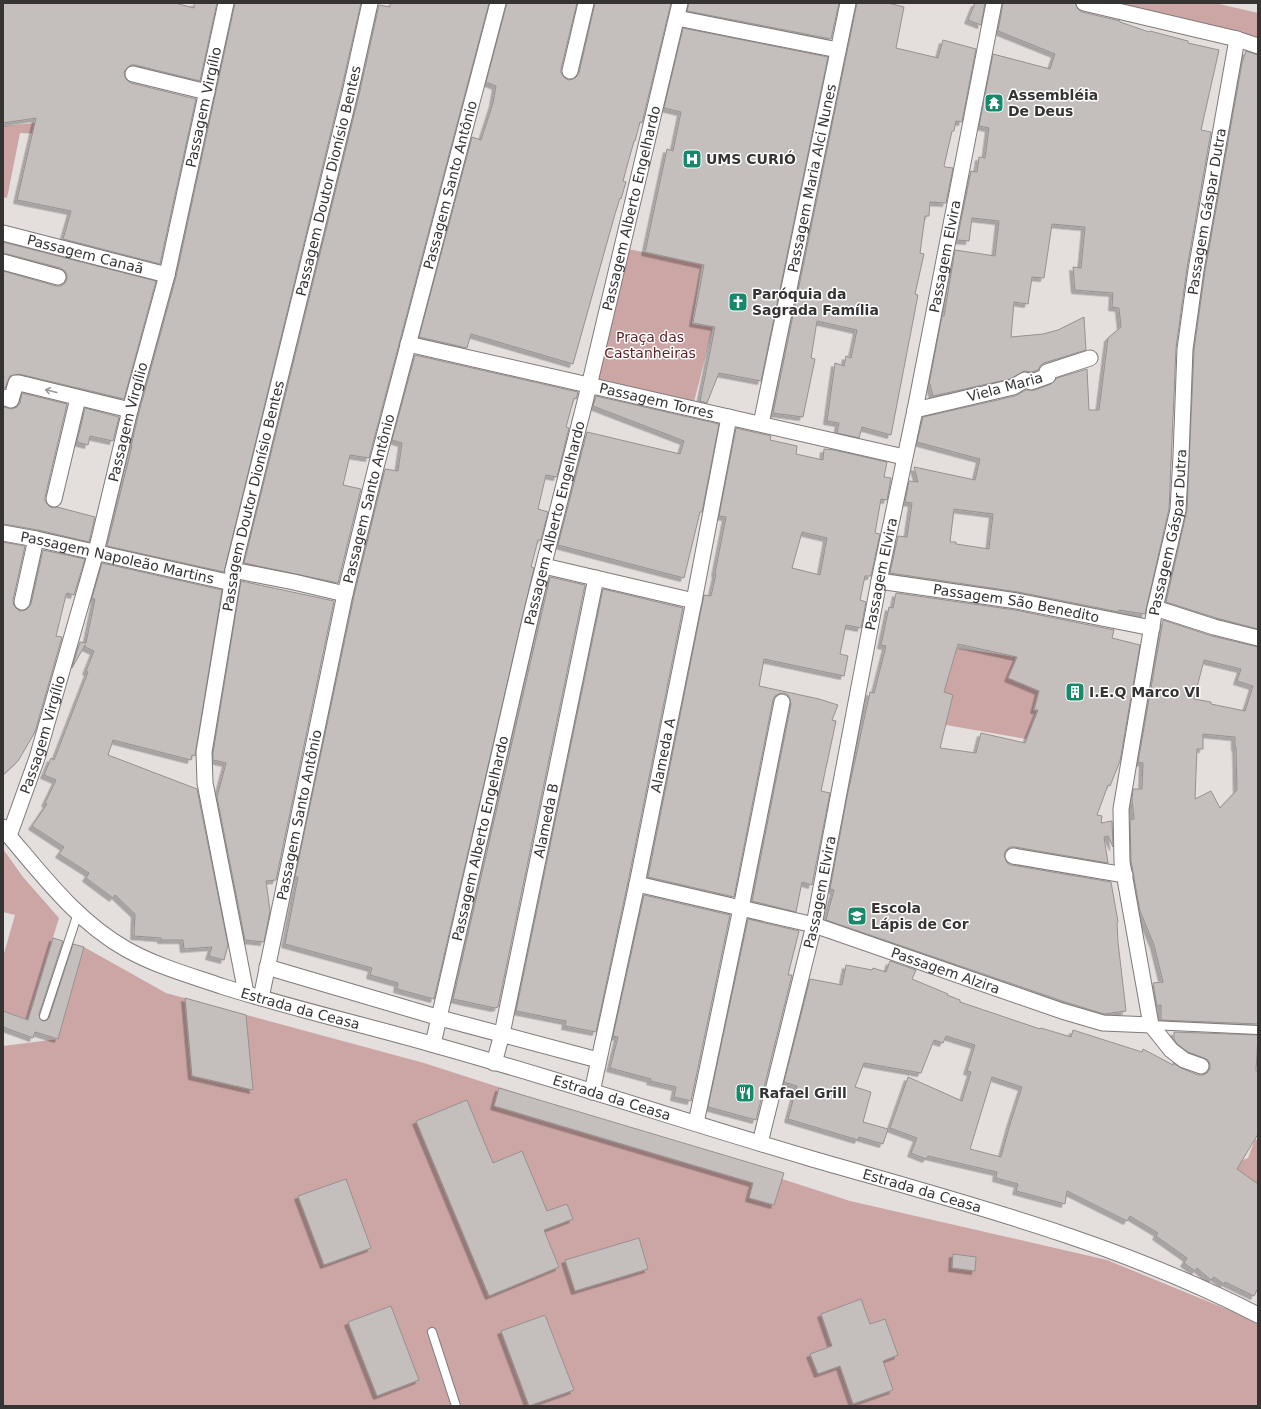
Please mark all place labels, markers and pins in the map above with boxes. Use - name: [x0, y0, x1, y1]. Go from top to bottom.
- place label: Assembléia De Deus: [1008, 87, 1098, 119]
- temple icon: Assembléia De Deus: [983, 92, 1005, 114]
- hospital icon: UMS CURIÓ: [681, 148, 703, 170]
- place label: UMS CURIÓ: [706, 150, 796, 167]
- place label: Paróquia da Sagrada Família: [752, 286, 879, 318]
- church icon: Paróquia da Sagrada Família: [727, 291, 749, 313]
- building icon: I.E.Q Marco VI: [1064, 681, 1086, 703]
- place label: I.E.Q Marco VI: [1089, 684, 1200, 700]
- place label: Escola Lápis de Cor: [871, 900, 969, 932]
- school or university icon: Escola Lápis de Cor: [846, 905, 868, 927]
- restaurant icon: Rafael Grill: [734, 1082, 756, 1104]
- place label: Rafael Grill: [759, 1085, 847, 1101]

